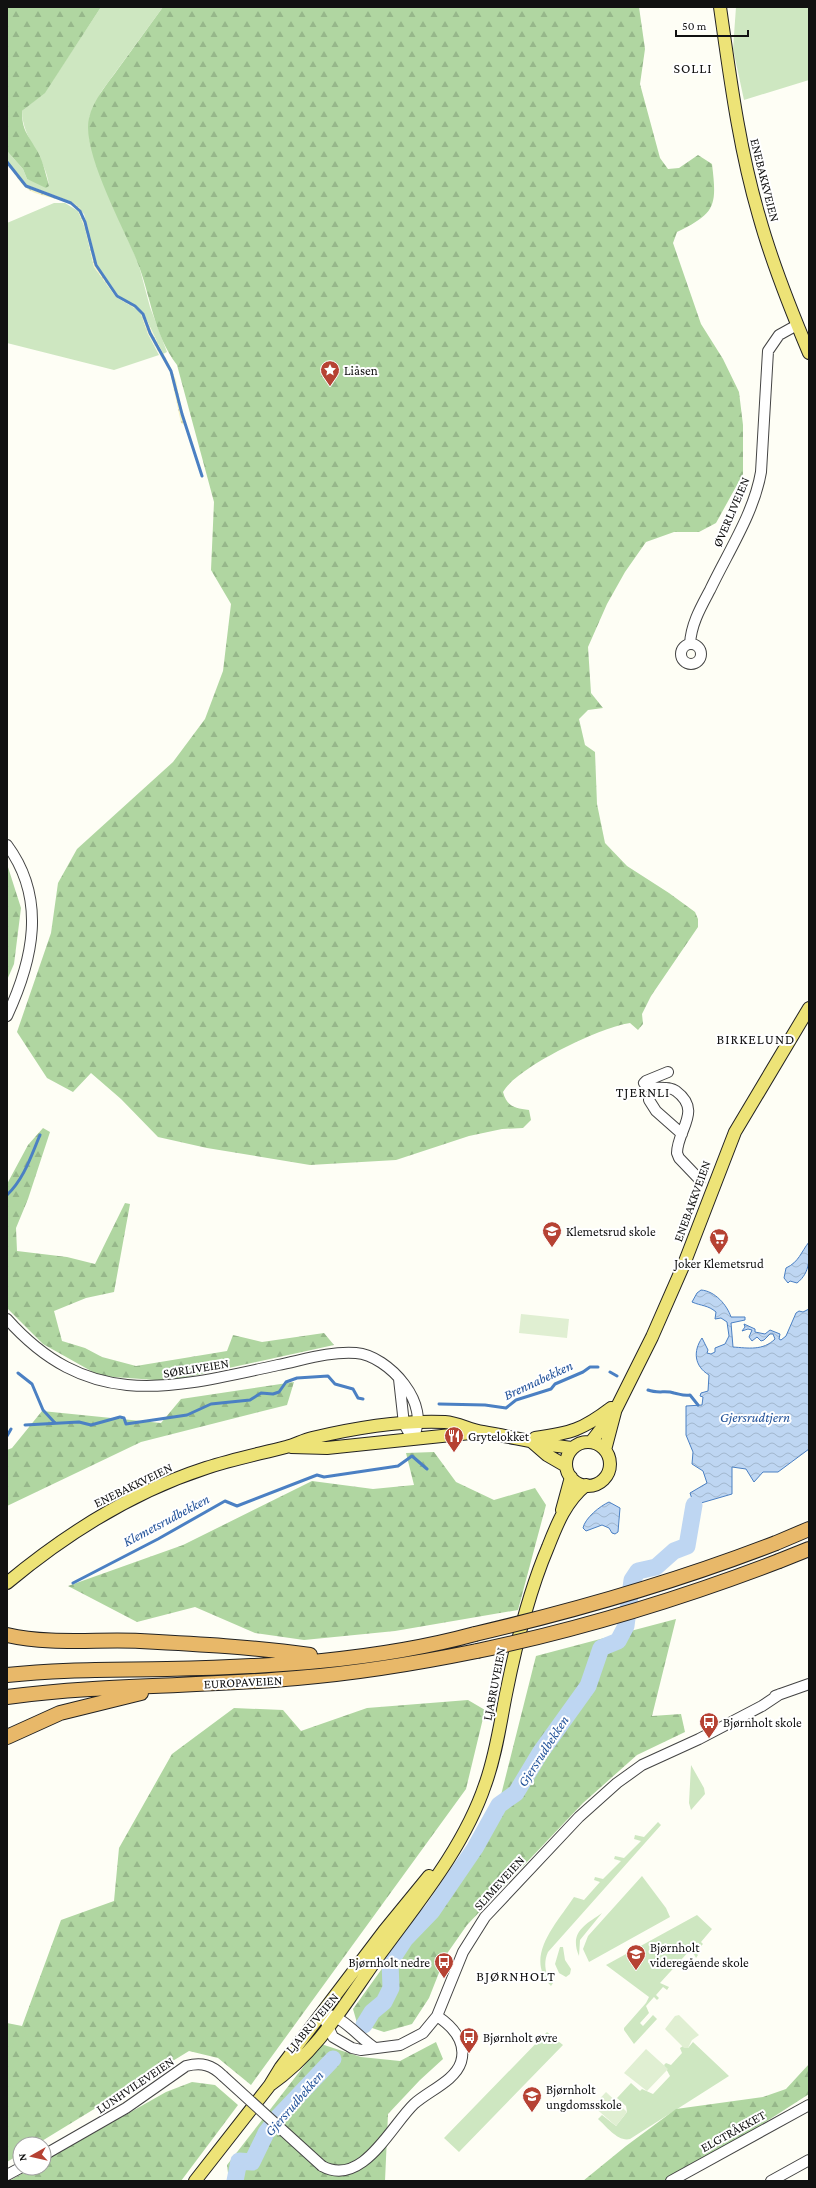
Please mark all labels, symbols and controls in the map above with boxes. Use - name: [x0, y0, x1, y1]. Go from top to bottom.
- scale bar: [676, 12, 748, 38]
- text: 50 m: [682, 19, 707, 33]
- district label: SOLLI: [673, 60, 713, 76]
- street label: ENEBAKKVEIEN: [747, 137, 783, 223]
- place icon: Liåsen: [319, 359, 341, 387]
- place label: Liåsen: [344, 363, 378, 378]
- street label: ØVERLIVEIEN: [710, 475, 752, 549]
- district label: BIRKELUND: [717, 1031, 795, 1047]
- district label: TJERNLI: [616, 1084, 670, 1100]
- street label: ENEBAKKVEIEN: [670, 1158, 714, 1244]
- school or university icon: Klemetsrud skole: [541, 1220, 563, 1248]
- place label: Klemetsrud skole: [566, 1224, 656, 1239]
- supermarket icon: Joker Klemetsrud: [708, 1227, 730, 1255]
- place label: Joker Klemetsrud: [673, 1256, 764, 1271]
- street label: SØRLIVEIEN: [162, 1355, 230, 1381]
- water label: Brennabekken: [501, 1357, 575, 1403]
- water label: Gjersrudtjern: [720, 1409, 790, 1426]
- restaurant icon: Grytelokket: [443, 1425, 465, 1453]
- place label: Grytelokket: [468, 1429, 530, 1444]
- street label: ENEBAKKVEIEN: [91, 1460, 175, 1510]
- water label: Klemetsrudbekken: [120, 1491, 212, 1549]
- street label: LJABRUVEIEN: [480, 1646, 508, 1722]
- street label: EUROPAVEIEN: [203, 1672, 283, 1692]
- bus stop icon: Bjørnholt skole: [698, 1711, 720, 1739]
- water label: Gjersrudbekken: [514, 1713, 573, 1790]
- place label: Bjørnholt skole: [723, 1715, 802, 1731]
- street label: SLIMEVEIEN: [471, 1853, 527, 1913]
- place label: Bjørnholt videregående skole: [649, 1940, 749, 1970]
- school or university icon: Bjørnholt videregående skole: [625, 1943, 647, 1971]
- bus stop icon: Bjørnholt nedre: [433, 1951, 455, 1979]
- place label: Bjørnholt nedre: [348, 1955, 430, 1971]
- district label: BJØRNHOLT: [476, 1968, 556, 1984]
- street label: LJABRUVEIEN: [282, 1990, 342, 2056]
- bus stop icon: Bjørnholt øvre: [458, 2026, 480, 2054]
- place label: Bjørnholt øvre: [483, 2030, 558, 2046]
- street label: LUNHVILEVEIEN: [93, 2053, 177, 2117]
- water label: Gjersrudbekken: [261, 2067, 327, 2140]
- place label: Bjørnholt ungdomsskole: [546, 2082, 622, 2112]
- school or university icon: Bjørnholt ungdomsskole: [521, 2085, 543, 2113]
- street label: ELGTRÅKKET: [698, 2107, 768, 2155]
- north arrow: [12, 2136, 52, 2176]
- text: N: [16, 2152, 29, 2162]

